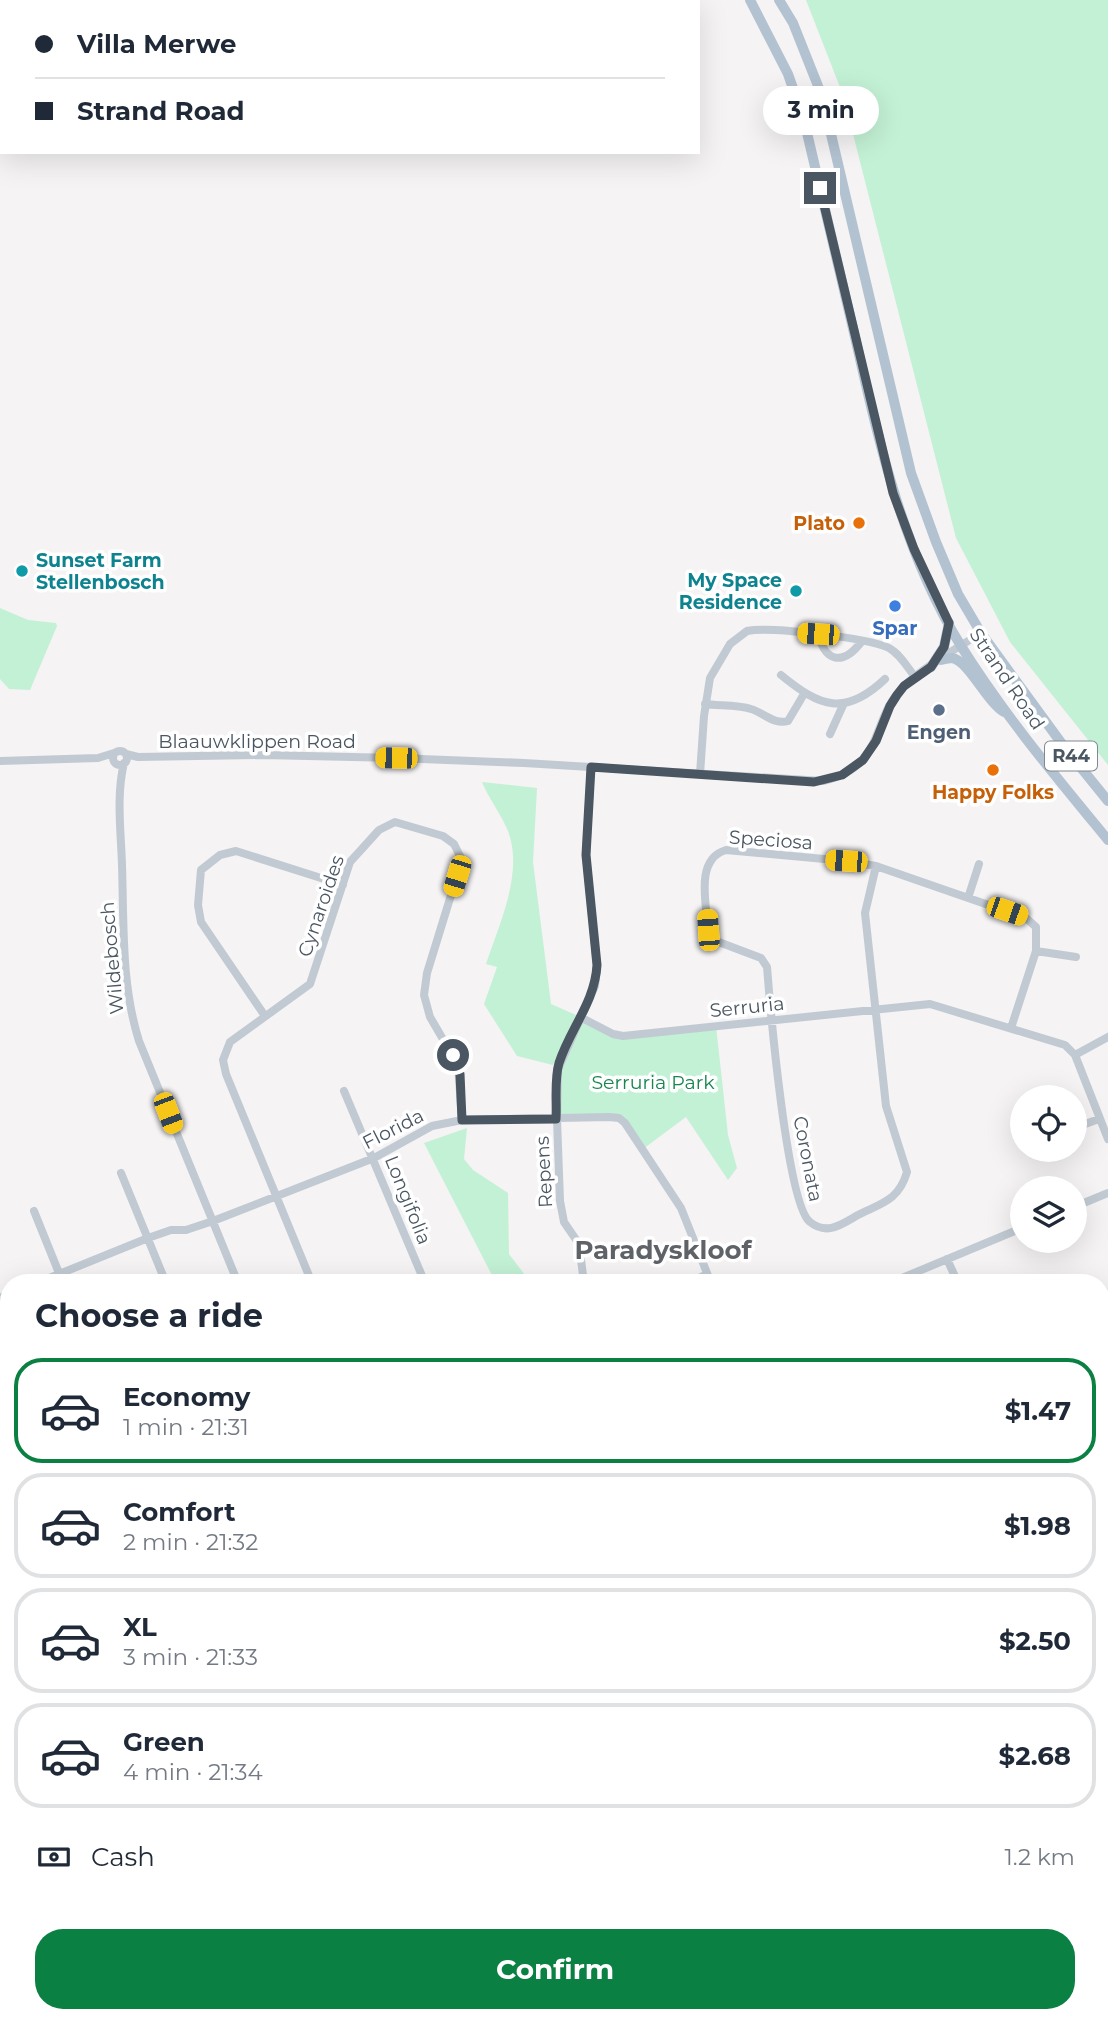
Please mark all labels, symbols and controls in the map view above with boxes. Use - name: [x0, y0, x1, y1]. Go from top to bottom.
- text: Villa Merwe: [77, 28, 236, 60]
- callout: 3 min: [762, 86, 878, 136]
- text: Strand Road: [77, 95, 245, 127]
- text: 3 min: [787, 96, 855, 124]
- route end: [804, 172, 836, 204]
- place label: Plato: [793, 512, 845, 535]
- marker: Plato: [851, 515, 867, 531]
- place label: Sunset Farm Stellenbosch: [36, 549, 165, 594]
- marker: Sunset Farm Stellenbosch: [14, 563, 30, 579]
- place label: My Space Residence: [679, 569, 782, 614]
- marker: My Space Residence: [788, 583, 804, 599]
- marker: Spar: [887, 598, 903, 614]
- place label: Spar: [873, 617, 917, 640]
- car: [797, 622, 840, 646]
- street label: Strand Road: [965, 624, 1049, 734]
- marker: Engen: [931, 702, 947, 718]
- place label: Engen: [907, 721, 971, 744]
- street label: Blaauwklippen Road: [158, 730, 356, 753]
- road number: R44: [1045, 742, 1097, 770]
- car: [375, 747, 418, 769]
- marker: Happy Folks: [985, 762, 1001, 778]
- place label: Happy Folks: [932, 781, 1054, 804]
- street label: Speciosa: [728, 826, 814, 854]
- car: [825, 849, 868, 873]
- street label: Cynaroides: [293, 852, 349, 960]
- car: [441, 853, 474, 899]
- car: [984, 894, 1031, 928]
- street label: Wildebosch: [96, 901, 128, 1015]
- car: [697, 908, 720, 952]
- street label: Serruria: [709, 992, 785, 1022]
- route start: [437, 1039, 469, 1071]
- park label: Serruria Park: [591, 1071, 715, 1094]
- map controls: [1010, 1085, 1087, 1253]
- button: locate: [1010, 1085, 1087, 1162]
- car: [151, 1090, 186, 1136]
- street label: Florida: [358, 1104, 428, 1154]
- street label: Coronata: [788, 1114, 828, 1204]
- street label: Repens: [531, 1136, 557, 1208]
- street label: Longifolia: [380, 1152, 436, 1248]
- button: layers: [1010, 1176, 1087, 1253]
- district label: Paradyskloof: [574, 1234, 752, 1266]
- text: Choose a ride: [35, 1296, 263, 1335]
- icon: car: [39, 1379, 102, 1442]
- text: Economy: [123, 1381, 250, 1413]
- text: $1.47: [1005, 1395, 1071, 1427]
- text: 1 min · 21:31: [123, 1413, 249, 1441]
- icon: car: [39, 1494, 102, 1557]
- text: Comfort: [123, 1496, 235, 1528]
- text: $1.98: [1004, 1510, 1071, 1542]
- text: 2 min · 21:32: [123, 1528, 258, 1556]
- icon: car: [39, 1609, 102, 1672]
- text: XL: [123, 1611, 157, 1643]
- text: $2.50: [999, 1625, 1071, 1657]
- text: 3 min · 21:33: [123, 1643, 258, 1671]
- icon: car: [39, 1724, 102, 1787]
- text: Green: [123, 1726, 205, 1758]
- text: $2.68: [999, 1740, 1071, 1772]
- text: 4 min · 21:34: [123, 1758, 263, 1786]
- icon: cash: [35, 1838, 73, 1876]
- text: Cash: [91, 1841, 155, 1873]
- text: 1.2 km: [1005, 1843, 1075, 1871]
- button: Confirm: [35, 1929, 1075, 2009]

